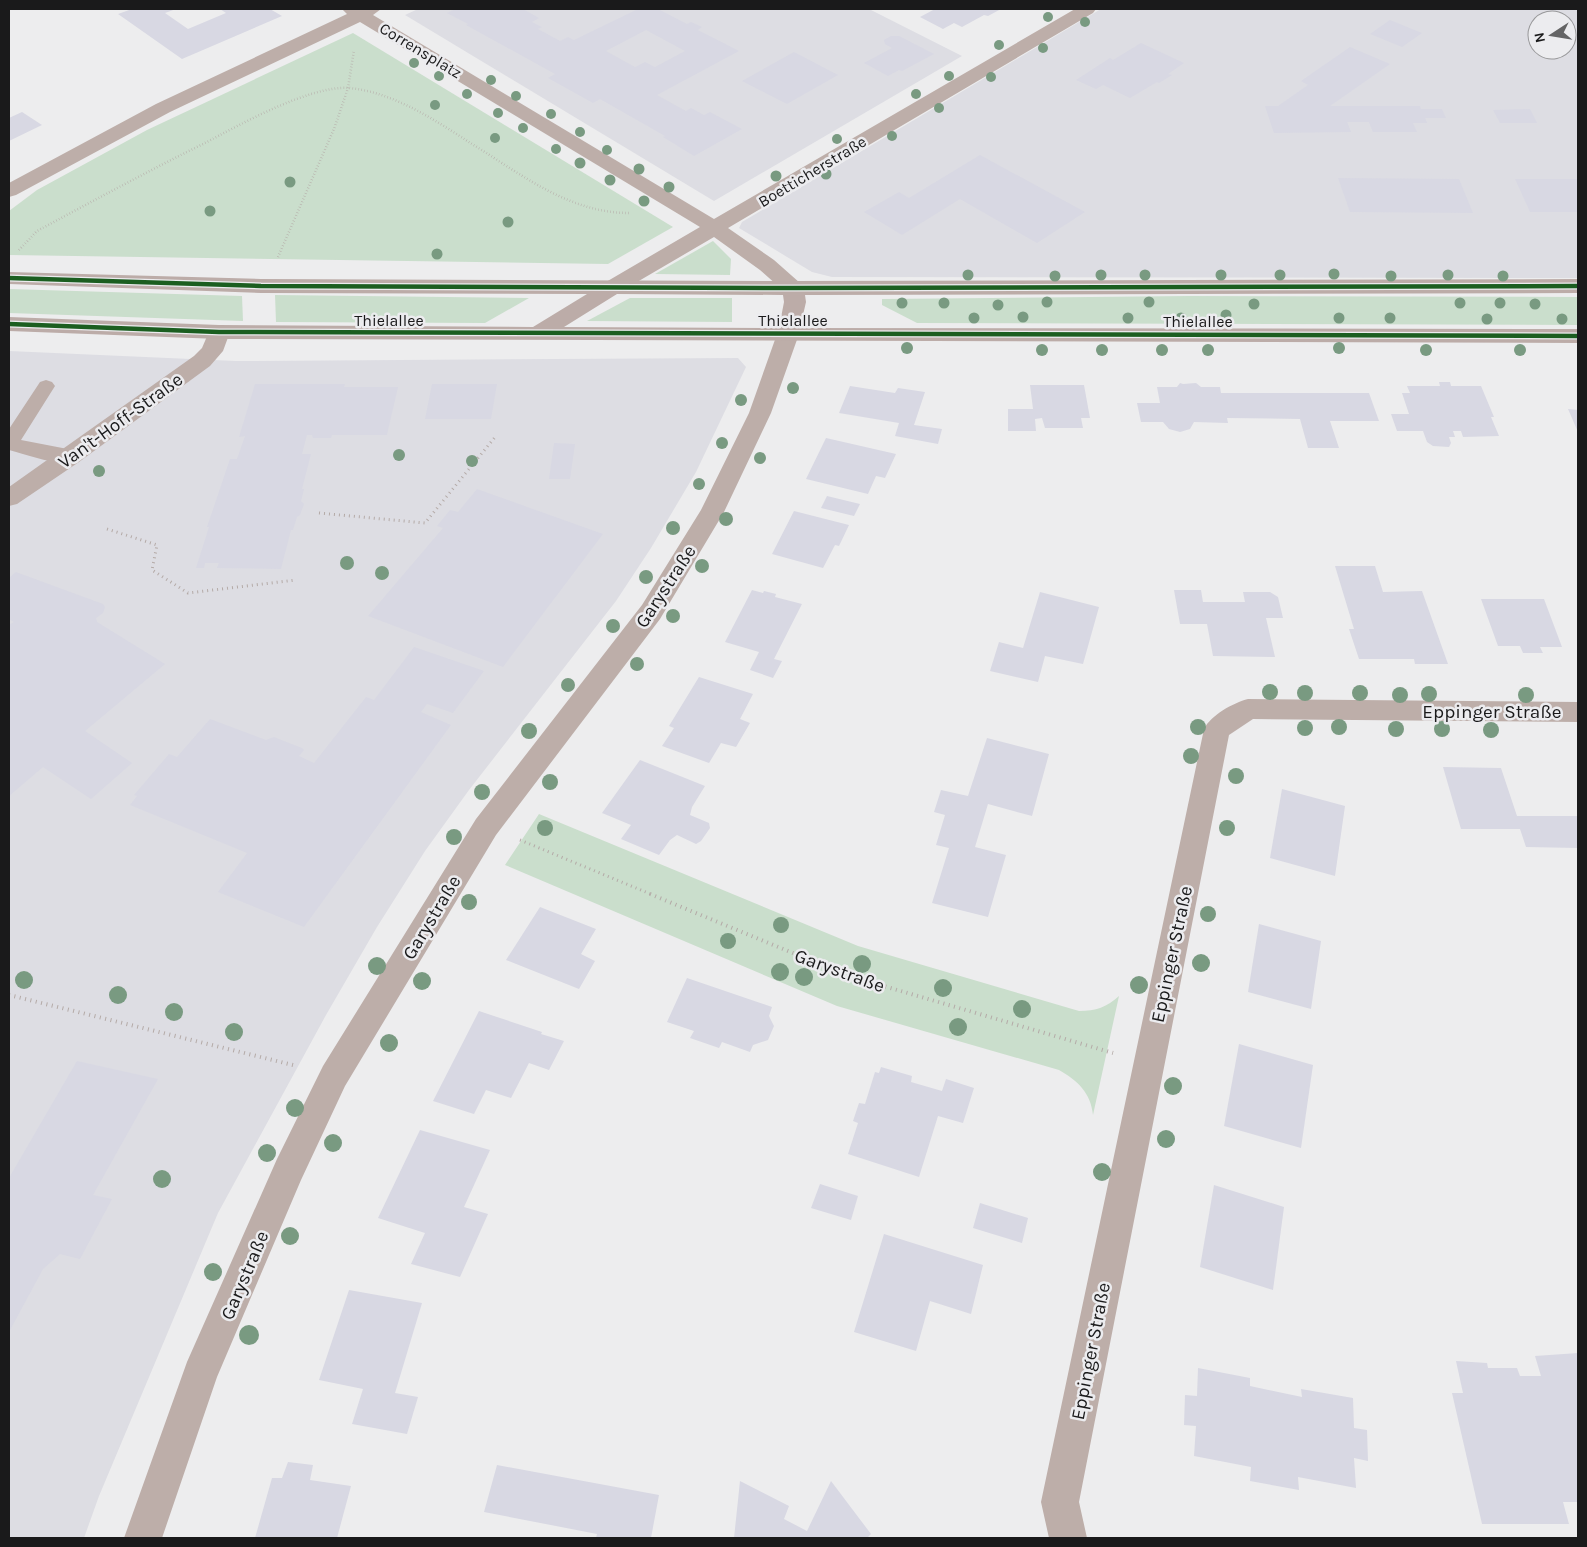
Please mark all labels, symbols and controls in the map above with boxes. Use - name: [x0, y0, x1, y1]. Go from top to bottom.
- north arrow: [1527, 10, 1577, 60]
- street label: Corrensplatz: [376, 18, 465, 82]
- text: N: [1530, 31, 1549, 44]
- street label: Boetticherstraße: [755, 132, 870, 211]
- street label: Thielallee: [354, 311, 424, 330]
- street label: Thielallee: [758, 311, 828, 330]
- street label: Thielallee: [1163, 312, 1233, 331]
- street label: Van't-Hoff-Straße: [54, 368, 187, 473]
- street label: Garystraße: [631, 541, 701, 632]
- street label: Eppinger Straße: [1422, 701, 1562, 723]
- street label: Garystraße: [398, 871, 466, 964]
- street label: Eppinger Straße: [1147, 884, 1197, 1025]
- street label: Garystraße: [792, 944, 888, 997]
- street label: Garystraße: [216, 1228, 273, 1323]
- street label: Eppinger Straße: [1067, 1281, 1115, 1422]

